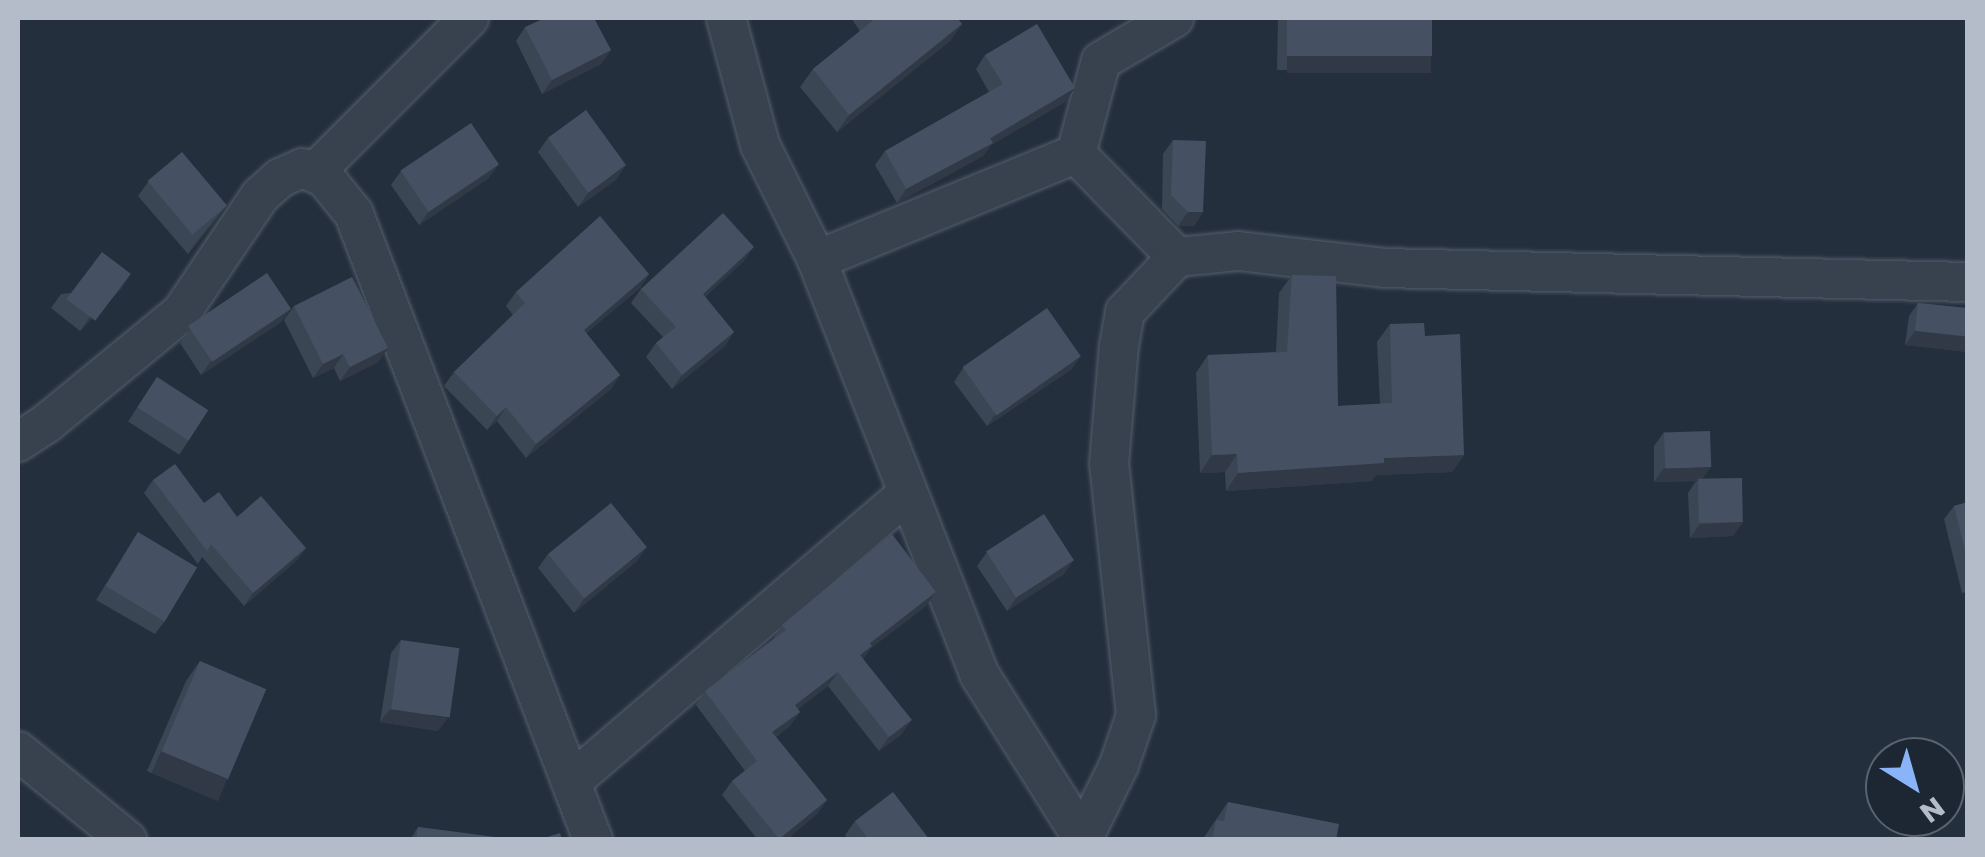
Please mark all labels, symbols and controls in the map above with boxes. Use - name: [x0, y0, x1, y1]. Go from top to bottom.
- north arrow: [1865, 737, 1965, 837]
- text: N: [1912, 788, 1952, 832]

